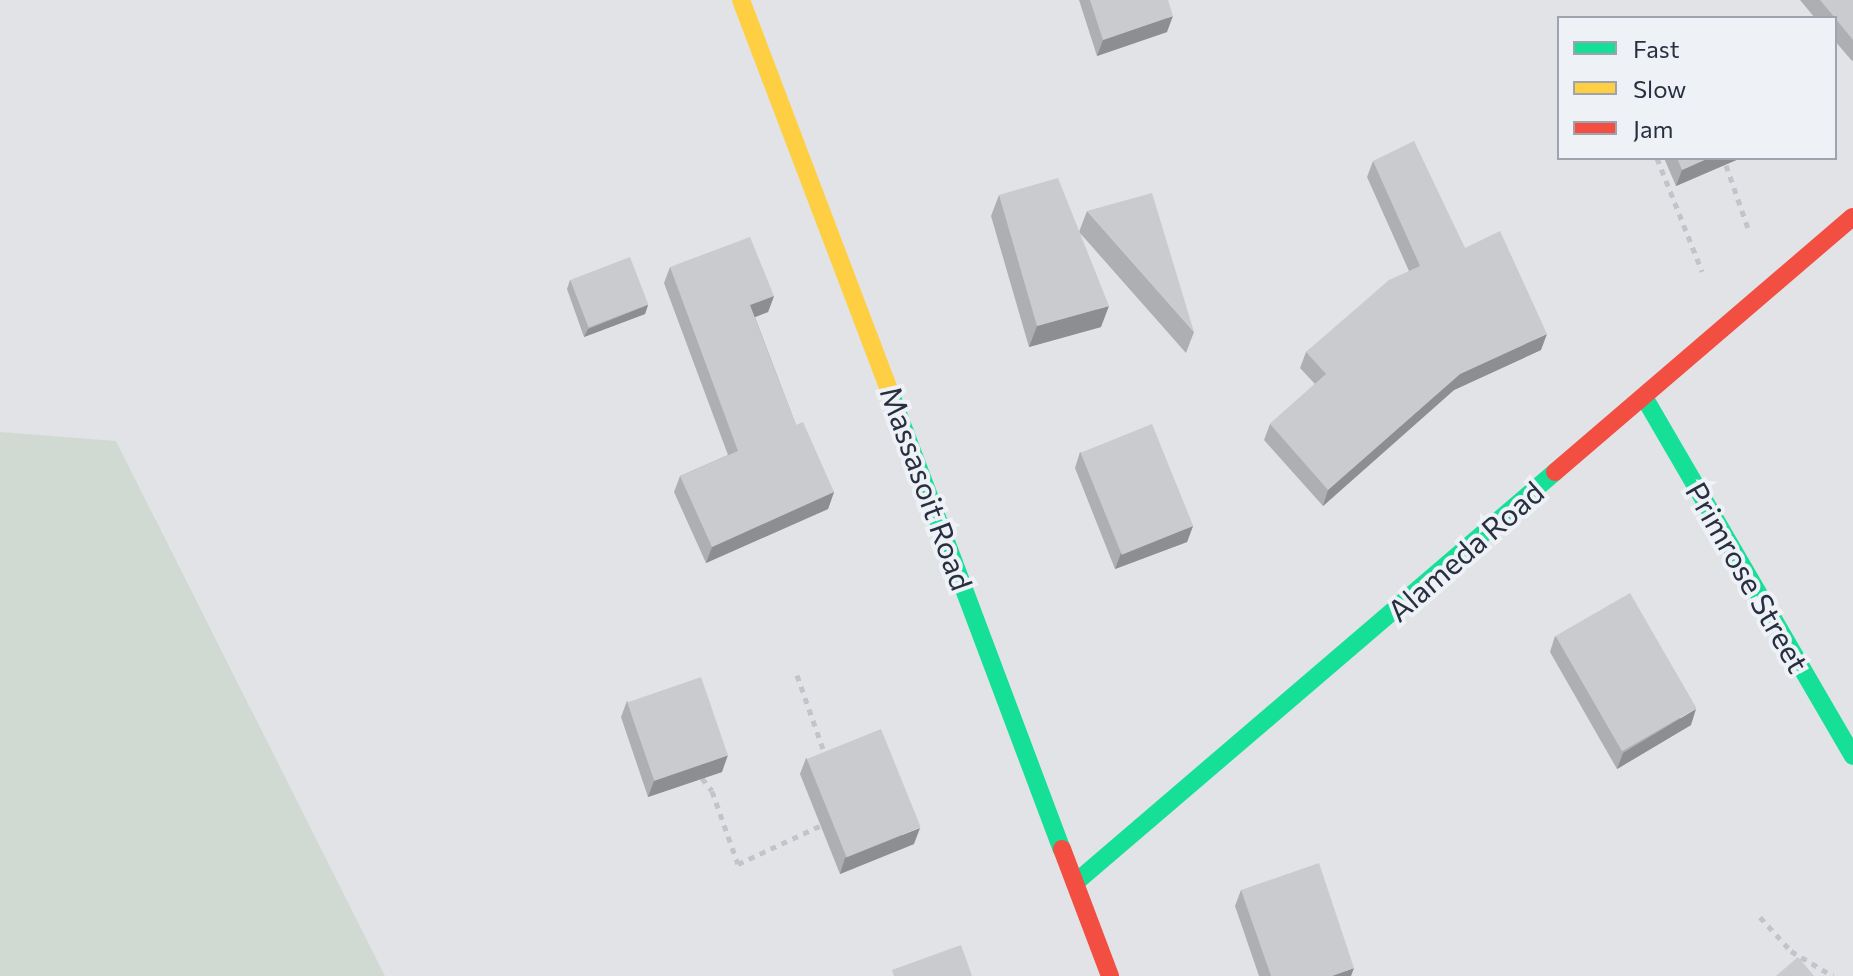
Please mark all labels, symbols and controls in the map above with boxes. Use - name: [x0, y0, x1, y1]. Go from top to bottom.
- legend: [1557, 16, 1837, 160]
- text: Fast: [1633, 34, 1680, 63]
- text: Slow: [1633, 74, 1686, 103]
- text: Jam: [1633, 114, 1673, 143]
- street label: Massasoit Road: [873, 381, 981, 595]
- street label: Alameda Road: [1380, 474, 1550, 628]
- street label: Primrose Street: [1679, 475, 1817, 679]

